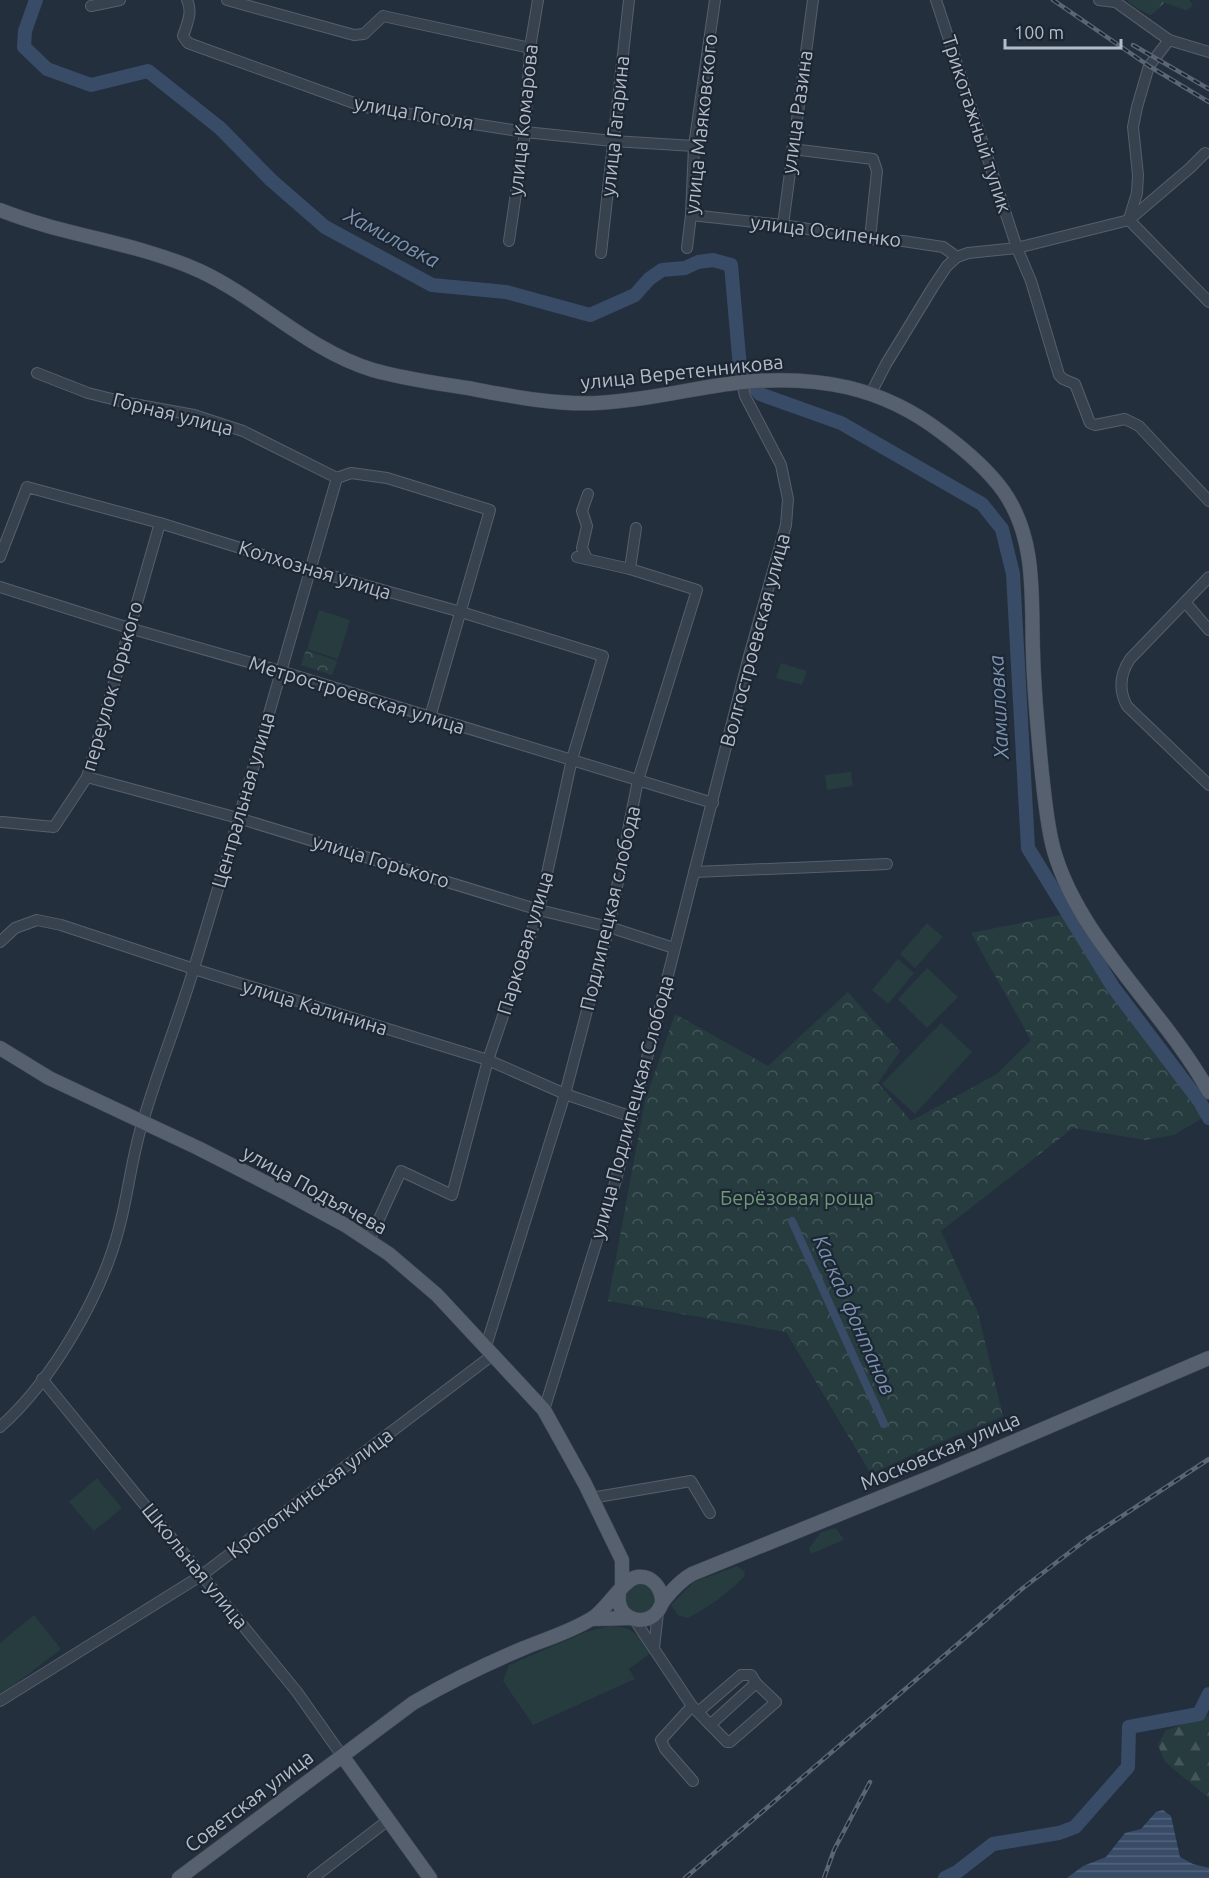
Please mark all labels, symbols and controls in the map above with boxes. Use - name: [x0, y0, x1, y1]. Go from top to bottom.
- scale bar: [1005, 12, 1120, 50]
- text: 100 m: [1014, 22, 1064, 42]
- street label: Трикотажный тупик: [938, 32, 1017, 216]
- street label: улица Маяковского: [680, 33, 721, 215]
- street label: улица Комарова: [503, 43, 542, 197]
- street label: улица Разина: [776, 49, 817, 175]
- street label: улица Гагарина: [596, 54, 633, 198]
- street label: улица Гоголя: [352, 91, 476, 134]
- water label: Хамиловка: [340, 202, 444, 272]
- street label: улица Осипенко: [749, 210, 903, 251]
- street label: улица Веретенникова: [579, 349, 785, 394]
- street label: Горная улица: [110, 387, 236, 440]
- street label: Волгостроевская улица: [715, 531, 794, 749]
- street label: Колхозная улица: [236, 535, 394, 604]
- street label: переулок Горького: [76, 598, 147, 774]
- street label: Метростроевская улица: [246, 651, 468, 738]
- water label: Хамиловка: [983, 655, 1013, 761]
- street label: Центральная улица: [206, 709, 279, 890]
- street label: Подлипецкая слобода: [575, 803, 644, 1013]
- street label: улица Горького: [310, 829, 453, 892]
- street label: Парковая улица: [492, 868, 557, 1017]
- street label: улица Калинина: [240, 973, 391, 1040]
- street label: улица Подлипецкая Слобода: [585, 973, 678, 1241]
- street label: улица Подъячева: [239, 1140, 392, 1239]
- park label: Берёзовая роща: [720, 1186, 874, 1209]
- water label: Каскад фонтанов: [809, 1231, 901, 1398]
- street label: Московская улица: [857, 1407, 1023, 1495]
- street label: Кропоткинская улица: [222, 1423, 397, 1562]
- street label: Школьная улица: [138, 1498, 253, 1633]
- street label: Советская улица: [180, 1745, 317, 1856]

